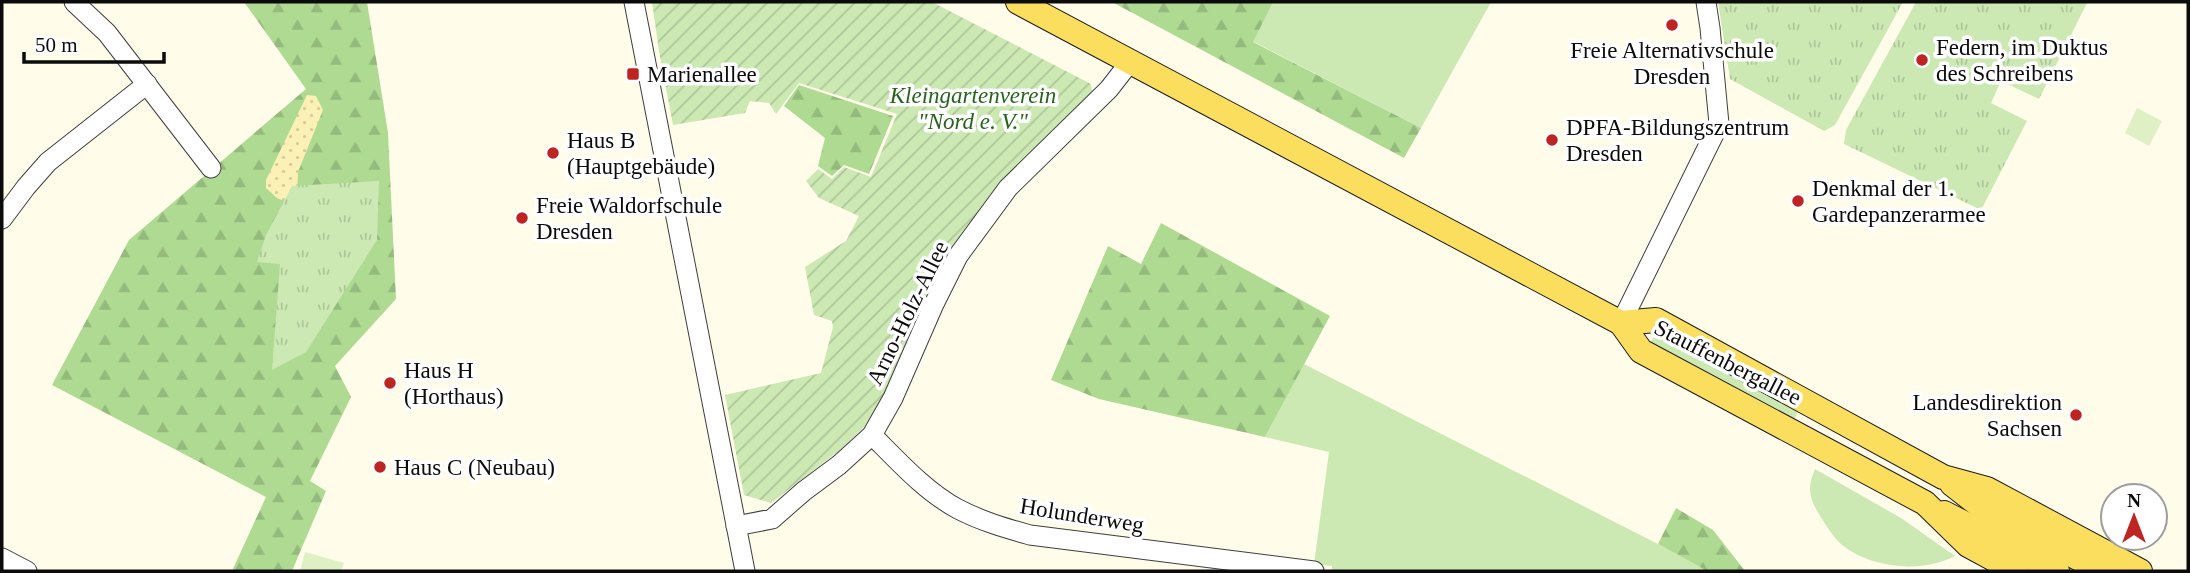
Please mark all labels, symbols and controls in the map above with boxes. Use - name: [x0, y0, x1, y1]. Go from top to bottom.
- marker: Freie Alternativschule Dresden: [1664, 17, 1680, 33]
- scale bar: [24, 21, 164, 65]
- text: 50 m: [35, 33, 78, 57]
- place label: Federn, im Duktus des Schreibens: [1936, 35, 2108, 86]
- place label: Freie Alternativschule Dresden: [1570, 38, 1774, 89]
- marker: Federn, im Duktus des Schreibens: [1914, 52, 1930, 68]
- place label: Marienallee: [647, 62, 757, 87]
- marker: Marienallee: [625, 66, 641, 82]
- park label: Kleingartenverein "Nord e. V.": [889, 83, 1056, 134]
- place label: DPFA-Bildungszentrum Dresden: [1566, 115, 1789, 166]
- place label: Haus B (Hauptgebäude): [567, 128, 715, 179]
- marker: DPFA-Bildungszentrum Dresden: [1544, 132, 1560, 148]
- marker: Haus B (Hauptgebäude): [545, 145, 561, 161]
- place label: Denkmal der 1. Gardepanzerarmee: [1812, 176, 1986, 227]
- place label: Freie Waldorfschule Dresden: [536, 193, 722, 244]
- marker: Denkmal der 1. Gardepanzerarmee: [1790, 193, 1806, 209]
- marker: Freie Waldorfschule Dresden: [514, 210, 530, 226]
- street label: Arno-Holz-Allee: [862, 237, 953, 389]
- street label: Stauffenbergallee: [1650, 315, 1805, 410]
- place label: Haus H (Horthaus): [404, 358, 504, 409]
- marker: Haus H (Horthaus): [382, 375, 398, 391]
- place label: Landesdirektion Sachsen: [1913, 390, 2062, 441]
- marker: Landesdirektion Sachsen: [2068, 407, 2084, 423]
- place label: Haus C (Neubau): [394, 455, 555, 480]
- marker: Haus C (Neubau): [372, 459, 388, 475]
- north arrow: [2099, 482, 2169, 552]
- text: N: [2127, 490, 2141, 511]
- street label: Holunderweg: [1018, 493, 1146, 538]

